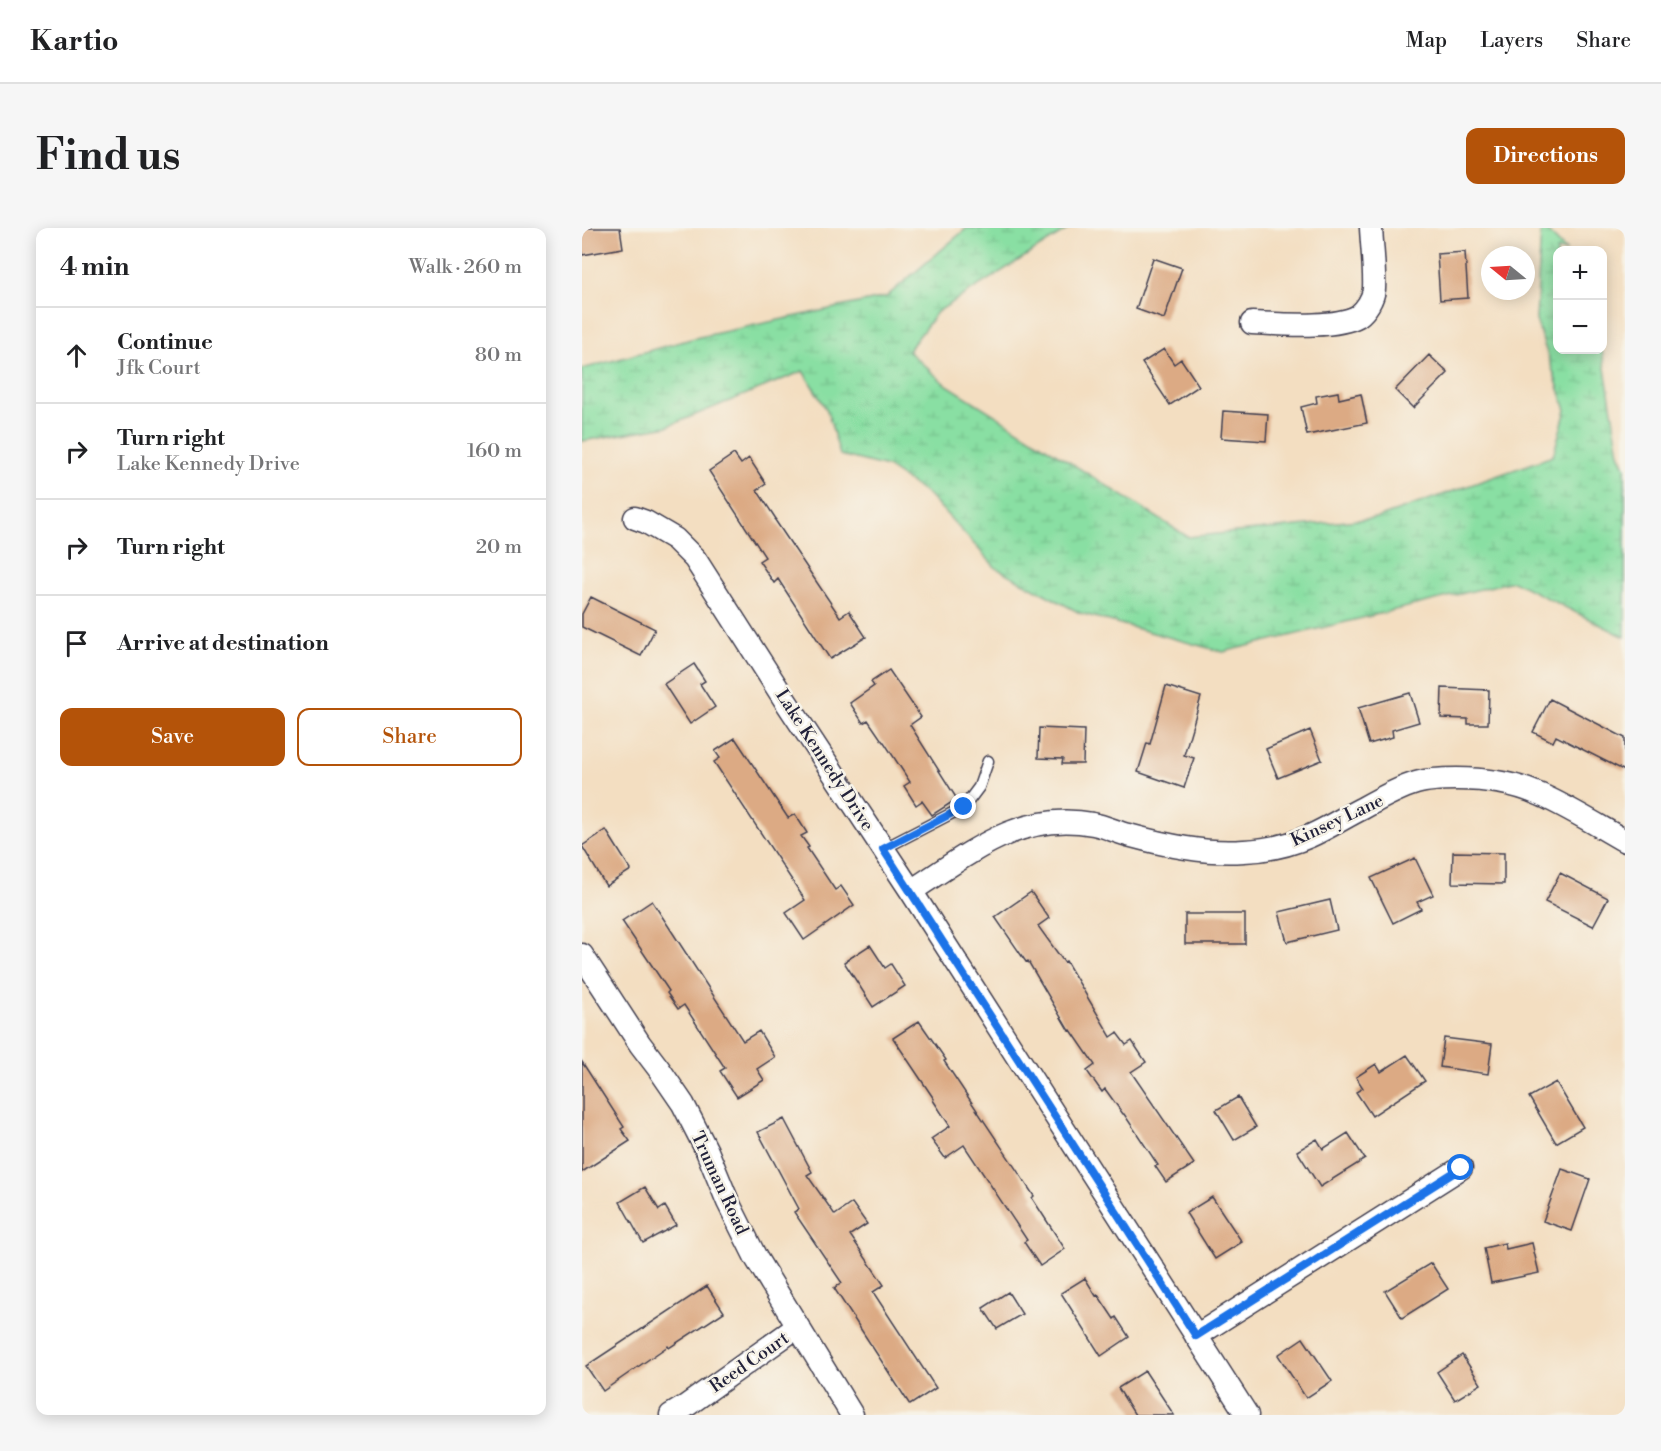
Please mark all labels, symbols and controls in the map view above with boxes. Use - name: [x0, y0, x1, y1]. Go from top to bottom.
- text: Kartio: [30, 24, 119, 59]
- text: Map: [1406, 28, 1447, 54]
- text: Layers: [1480, 28, 1543, 54]
- text: Share: [1576, 28, 1631, 54]
- button: Directions: [1466, 128, 1625, 184]
- text: Find us: [36, 130, 180, 183]
- north arrow: [1481, 246, 1535, 300]
- map controls: [1553, 246, 1607, 354]
- button: +: [1553, 246, 1607, 300]
- text: 4 min: [60, 251, 130, 283]
- text: Walk · 260 m: [409, 255, 522, 280]
- button: −: [1553, 300, 1607, 354]
- text: Continue: [117, 329, 213, 356]
- icon: ahead: [60, 339, 93, 372]
- text: 80 m: [475, 343, 522, 368]
- text: Jfk Court: [117, 356, 201, 381]
- text: Turn right: [117, 425, 225, 452]
- icon: right: [60, 435, 93, 468]
- text: 160 m: [467, 439, 522, 464]
- text: Lake Kennedy Drive: [117, 452, 300, 477]
- icon: right: [60, 531, 93, 564]
- text: Turn right: [117, 534, 225, 561]
- text: 20 m: [476, 535, 522, 560]
- icon: arrive: [60, 627, 93, 660]
- text: Arrive at destination: [117, 630, 329, 657]
- street label: Lake Kennedy Drive: [770, 685, 879, 836]
- button: Save: [60, 708, 285, 766]
- button: Share: [297, 708, 522, 766]
- street label: Kinsey Lane: [1287, 789, 1387, 852]
- route end: [950, 793, 976, 819]
- street label: Truman Road: [686, 1128, 754, 1239]
- route start: [1447, 1154, 1473, 1180]
- street label: Reed Court: [705, 1326, 794, 1398]

